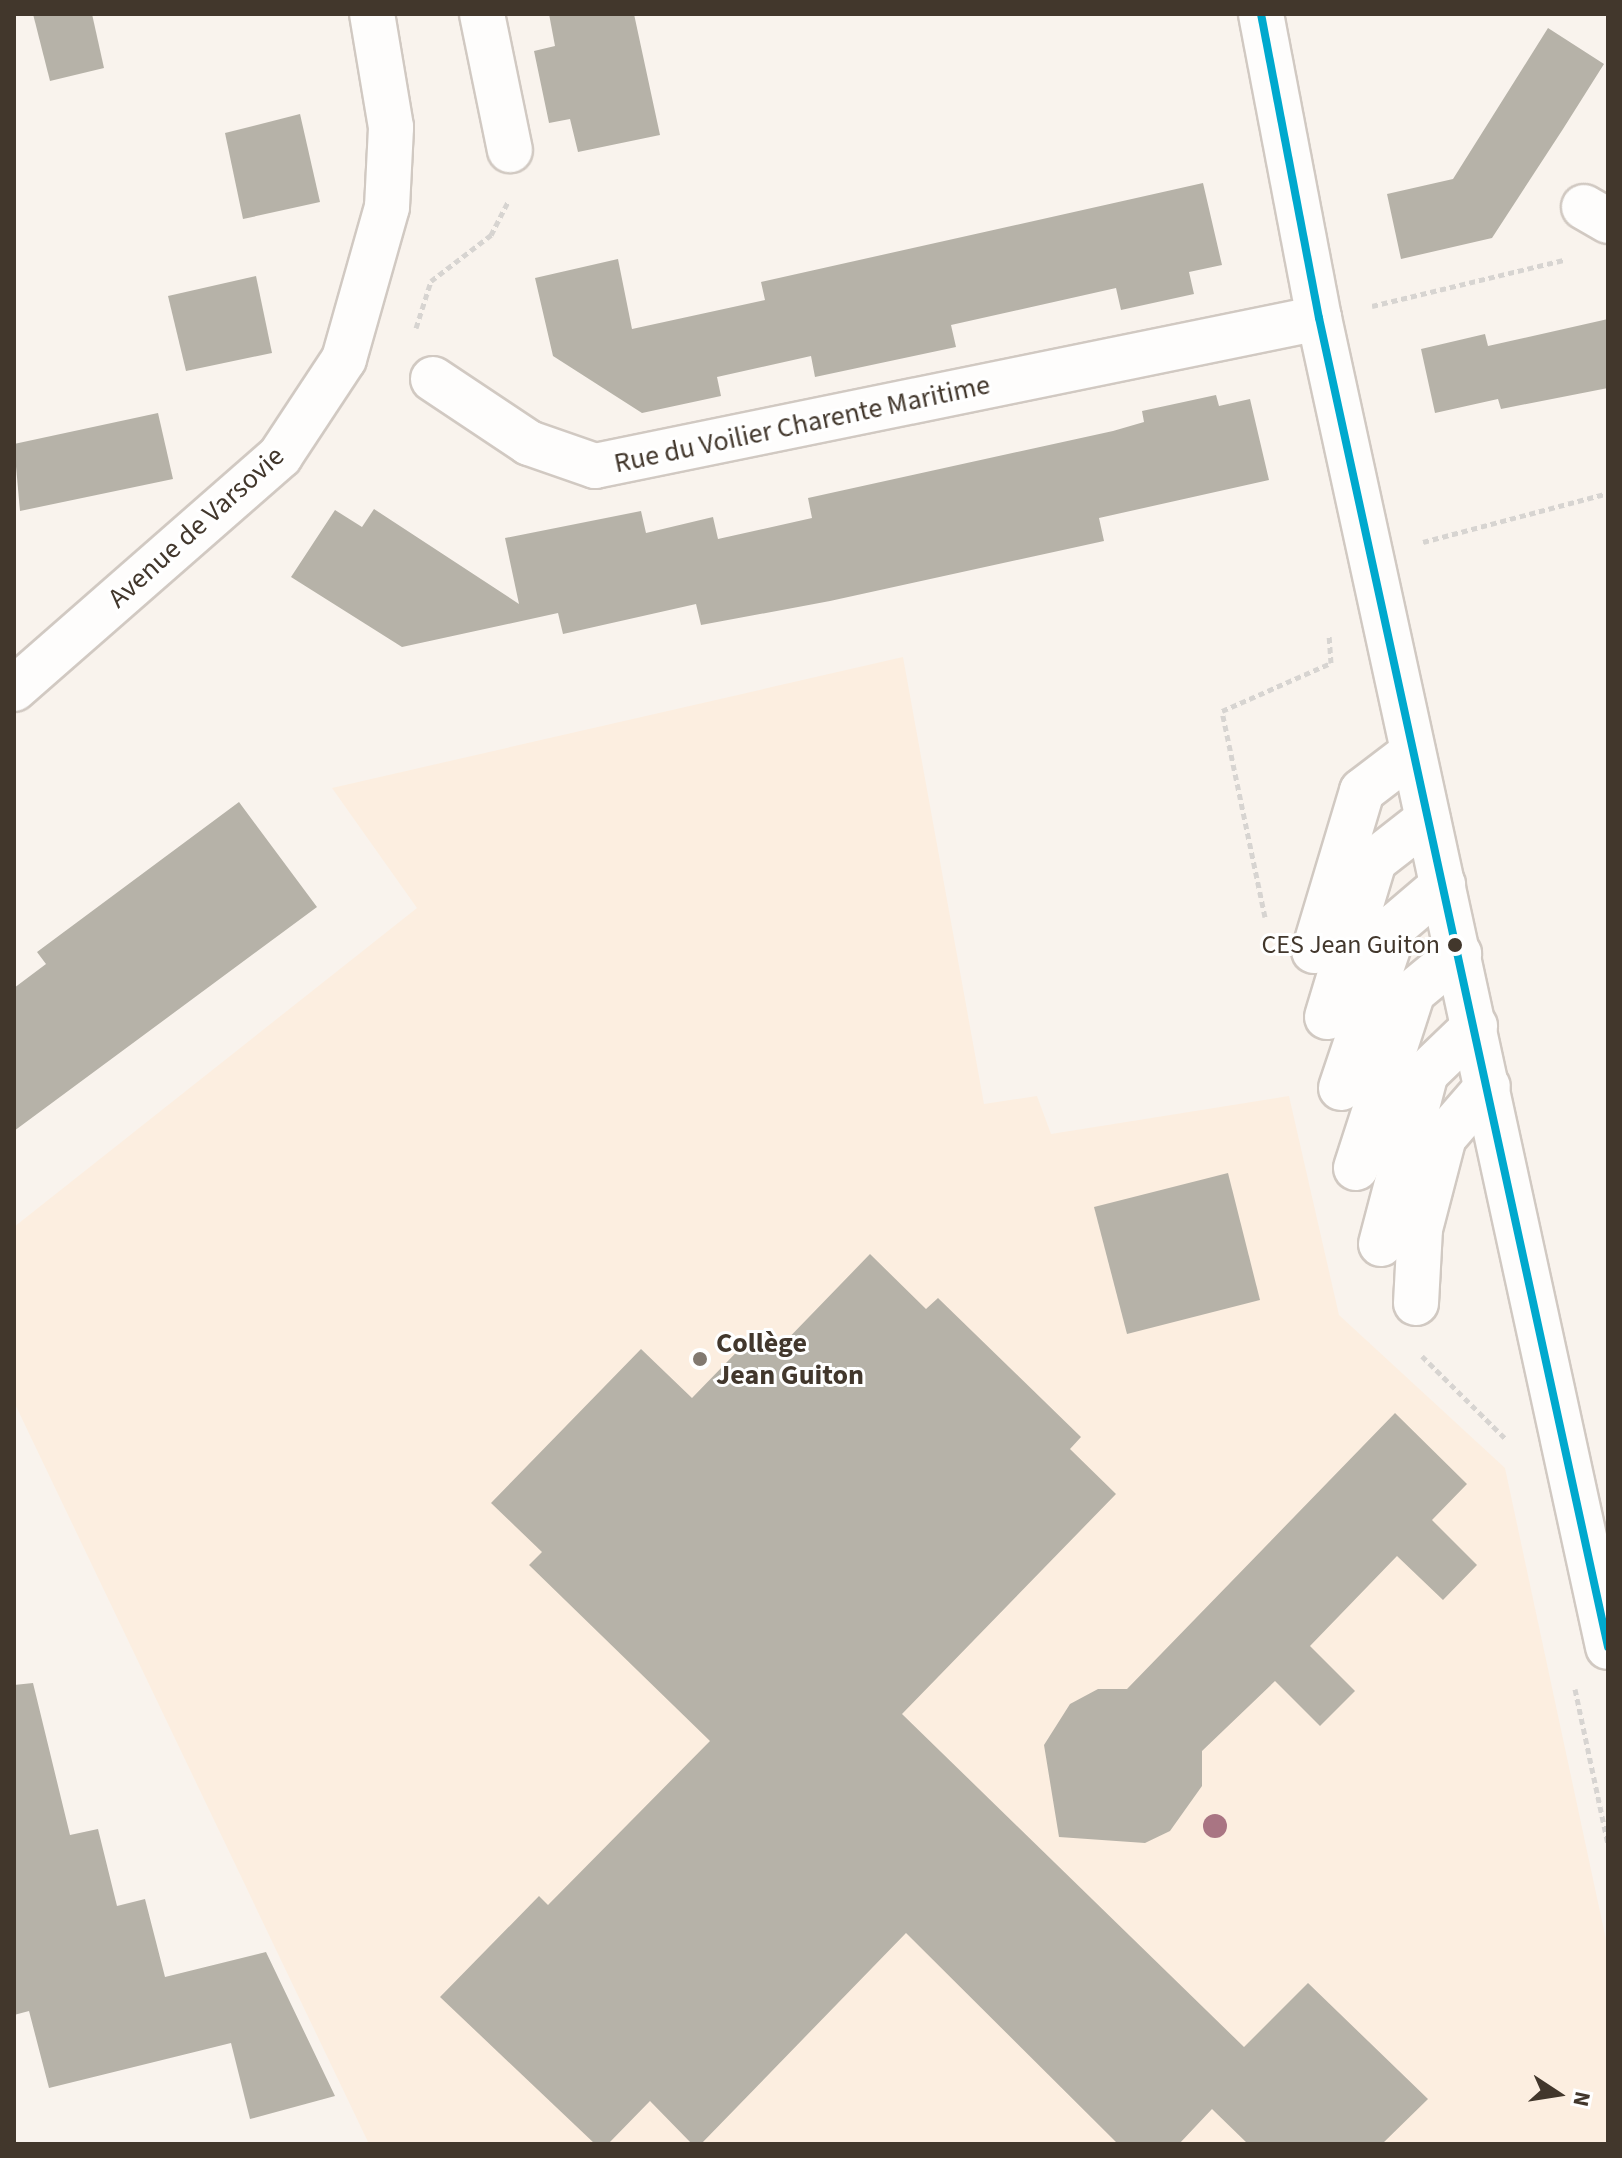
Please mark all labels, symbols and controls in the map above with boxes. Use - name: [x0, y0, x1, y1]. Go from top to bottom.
- street label: Rue du Voilier Charente Maritime: [611, 368, 993, 480]
- street label: Avenue de Varsovie: [101, 439, 291, 615]
- place label: CES Jean Guiton: [1262, 929, 1440, 961]
- marker: CES Jean Guiton: [1447, 937, 1463, 953]
- place label: Collège Jean Guiton: [716, 1326, 864, 1392]
- marker: Collège Jean Guiton: [691, 1350, 709, 1368]
- north arrow: [1518, 2054, 1598, 2134]
- text: N: [1564, 2088, 1599, 2109]

